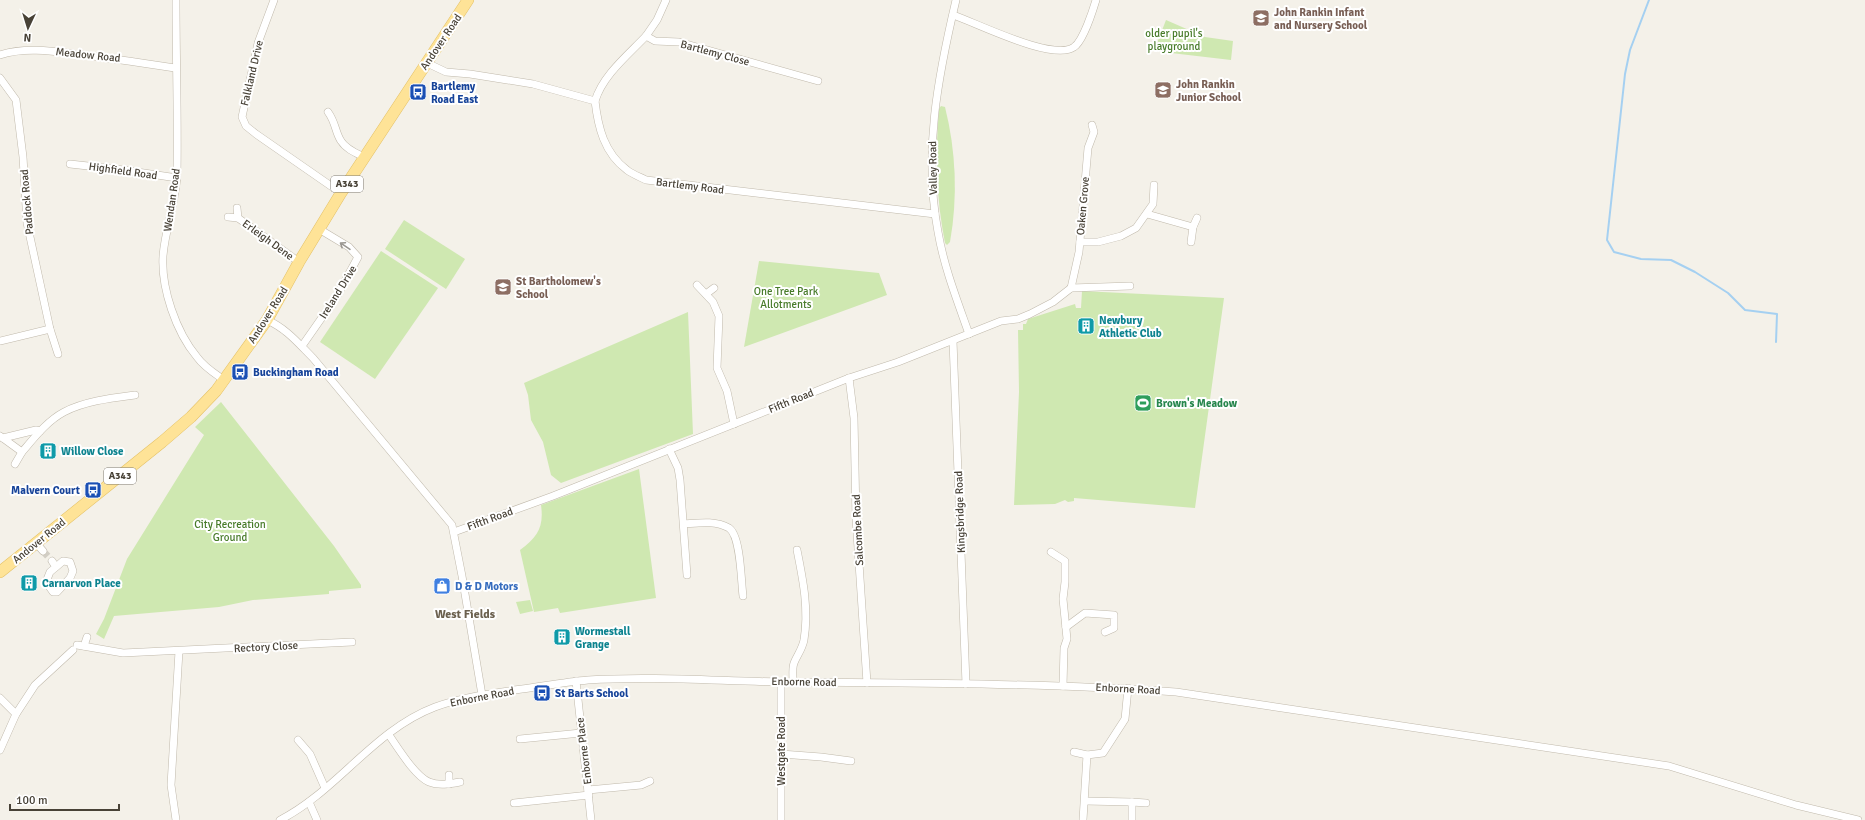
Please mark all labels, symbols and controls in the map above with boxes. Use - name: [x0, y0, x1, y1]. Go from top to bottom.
- place label: John Rankin Infant and Nursery School: [1274, 6, 1368, 32]
- north arrow: [8, 8, 48, 48]
- school or university icon: John Rankin Infant and Nursery School: [1251, 8, 1271, 28]
- street label: Andover Road: [418, 11, 465, 72]
- park label: older pupil's playground: [1145, 27, 1203, 53]
- text: N: [23, 31, 32, 44]
- street label: Bartlemy Close: [679, 38, 751, 68]
- street label: Falkland Drive: [238, 39, 266, 107]
- street label: Meadow Road: [55, 45, 121, 65]
- place label: John Rankin Junior School: [1176, 78, 1242, 104]
- place label: Bartlemy Road East: [431, 80, 478, 106]
- school or university icon: John Rankin Junior School: [1153, 80, 1173, 100]
- bus stop icon: Bartlemy Road East: [408, 82, 428, 102]
- street label: Valley Road: [926, 141, 940, 195]
- street label: Highfield Road: [88, 160, 158, 182]
- street label: Wendan Road: [161, 167, 183, 232]
- street label: Paddock Road: [18, 169, 36, 235]
- street label: Bartlemy Road: [655, 175, 725, 197]
- road number: A343: [331, 176, 363, 192]
- street label: Oaken Grove: [1074, 176, 1092, 236]
- street label: Erleigh Dene: [240, 217, 296, 263]
- one-way arrow: [340, 242, 351, 250]
- street label: Ireland Drive: [317, 263, 359, 321]
- place label: St Bartholomew's School: [516, 275, 601, 301]
- school or university icon: St Bartholomew's School: [493, 277, 513, 297]
- street label: Andover Road: [245, 284, 291, 346]
- park label: One Tree Park Allotments: [754, 285, 819, 311]
- place label: Newbury Athletic Club: [1099, 314, 1162, 340]
- building icon: Newbury Athletic Club: [1076, 316, 1096, 336]
- bus stop icon: Buckingham Road: [230, 362, 250, 382]
- place label: Buckingham Road: [253, 366, 339, 379]
- street label: Fifth Road: [766, 386, 816, 416]
- sports icon: Brown's Meadow: [1133, 393, 1153, 413]
- place label: Brown's Meadow: [1156, 397, 1238, 410]
- building icon: Willow Close: [38, 441, 58, 461]
- place label: Willow Close: [61, 445, 124, 458]
- road number: A343: [104, 468, 136, 484]
- street label: Kingsbridge Road: [952, 470, 968, 553]
- bus stop icon: Malvern Court: [83, 480, 103, 500]
- place label: Malvern Court: [11, 484, 80, 497]
- street label: Salcombe Road: [850, 494, 866, 566]
- street label: Fifth Road: [465, 505, 515, 533]
- street label: Andover Road: [10, 516, 68, 566]
- park label: City Recreation Ground: [194, 518, 266, 544]
- building icon: Carnarvon Place: [19, 573, 39, 593]
- shop icon: D & D Motors: [432, 576, 452, 596]
- place label: Carnarvon Place: [42, 577, 121, 590]
- place label: D & D Motors: [455, 580, 518, 593]
- district label: West Fields: [435, 607, 496, 622]
- place label: Wormestall Grange: [575, 625, 631, 651]
- building icon: Wormestall Grange: [552, 627, 572, 647]
- street label: Rectory Close: [234, 639, 298, 655]
- street label: Enborne Road: [771, 675, 837, 689]
- street label: Enborne Road: [1095, 681, 1161, 697]
- bus stop icon: St Barts School: [532, 683, 552, 703]
- street label: Enborne Road: [449, 684, 515, 710]
- place label: St Barts School: [555, 687, 629, 700]
- street label: Westgate Road: [775, 716, 788, 786]
- street label: Enborne Place: [573, 717, 595, 785]
- scale bar: [10, 786, 119, 812]
- text: 100 m: [16, 793, 48, 808]

